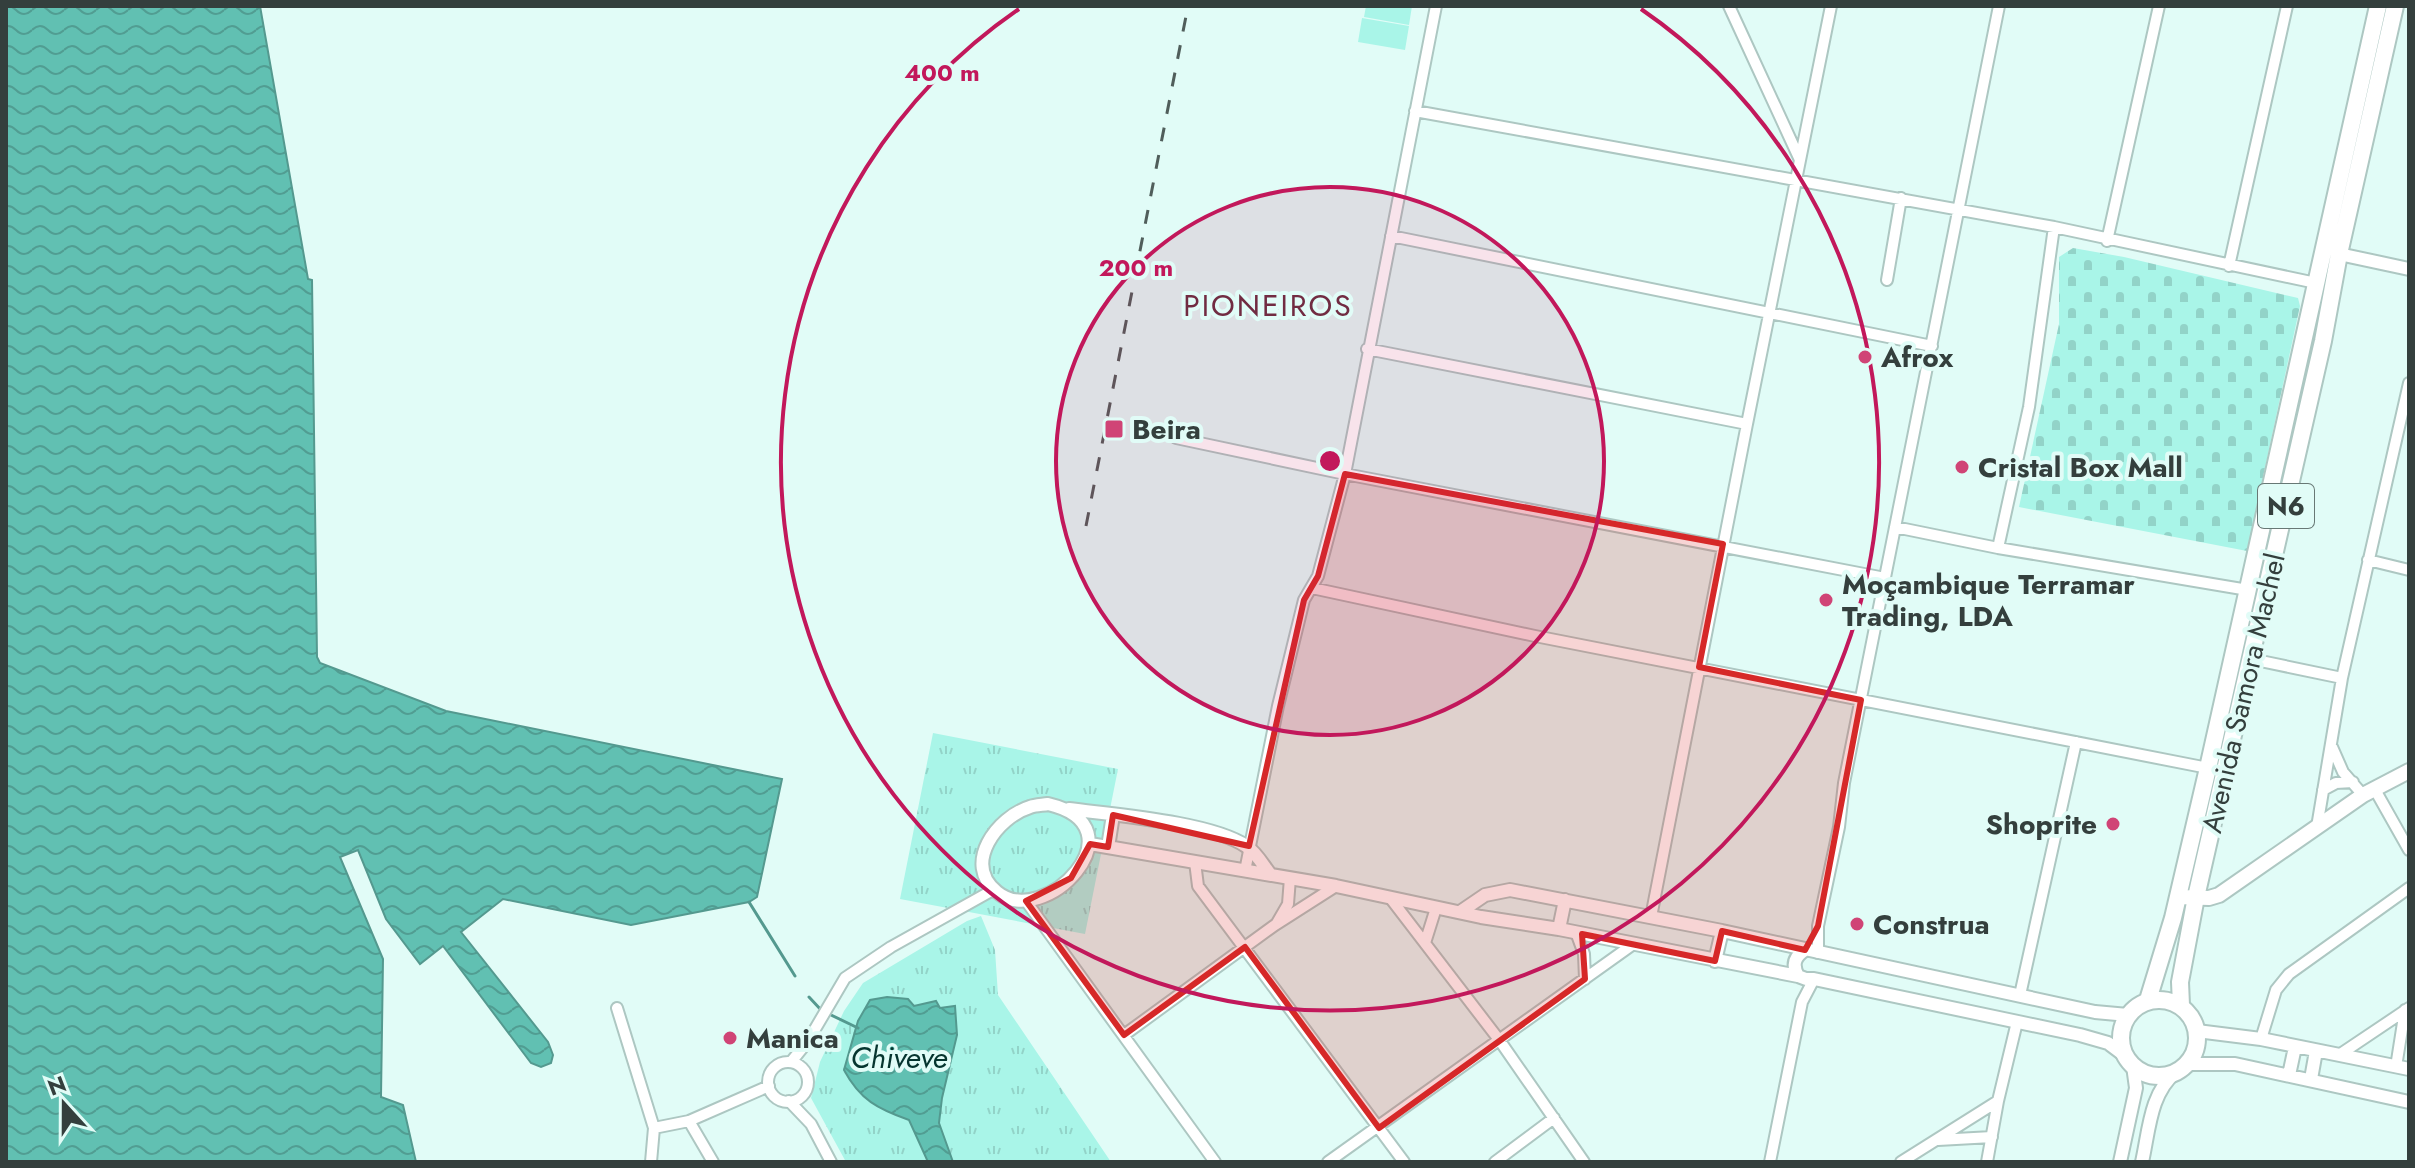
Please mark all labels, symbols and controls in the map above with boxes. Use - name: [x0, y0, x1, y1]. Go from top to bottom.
- text: 400 m: [904, 55, 980, 90]
- text: 200 m: [1099, 250, 1173, 285]
- district label: PIONEIROS: [1183, 284, 1353, 327]
- place label: Afrox: [1880, 337, 1953, 378]
- marker: Afrox: [1856, 348, 1874, 366]
- place label: Beira: [1132, 409, 1201, 450]
- marker: Beira: [1103, 418, 1125, 440]
- centre of rings: [1316, 447, 1344, 475]
- place label: Cristal Box Mall: [1978, 447, 2183, 488]
- marker: Cristal Box Mall: [1953, 458, 1971, 476]
- road number: N6: [2258, 484, 2314, 528]
- street label: Avenida Samora Machel: [2191, 549, 2296, 837]
- place label: Moçambique Terramar Trading, LDA: [1842, 564, 2135, 637]
- marker: Moçambique Terramar Trading, LDA: [1817, 591, 1835, 609]
- place label: Shoprite: [1986, 804, 2097, 845]
- marker: Shoprite: [2104, 815, 2122, 833]
- place label: Construa: [1873, 904, 1990, 945]
- marker: Construa: [1848, 915, 1866, 933]
- place label: Manica: [746, 1018, 839, 1059]
- marker: Manica: [721, 1029, 739, 1047]
- water label: Chiveve: [850, 1036, 948, 1079]
- north arrow: [24, 1064, 104, 1144]
- text: N: [43, 1067, 71, 1103]

